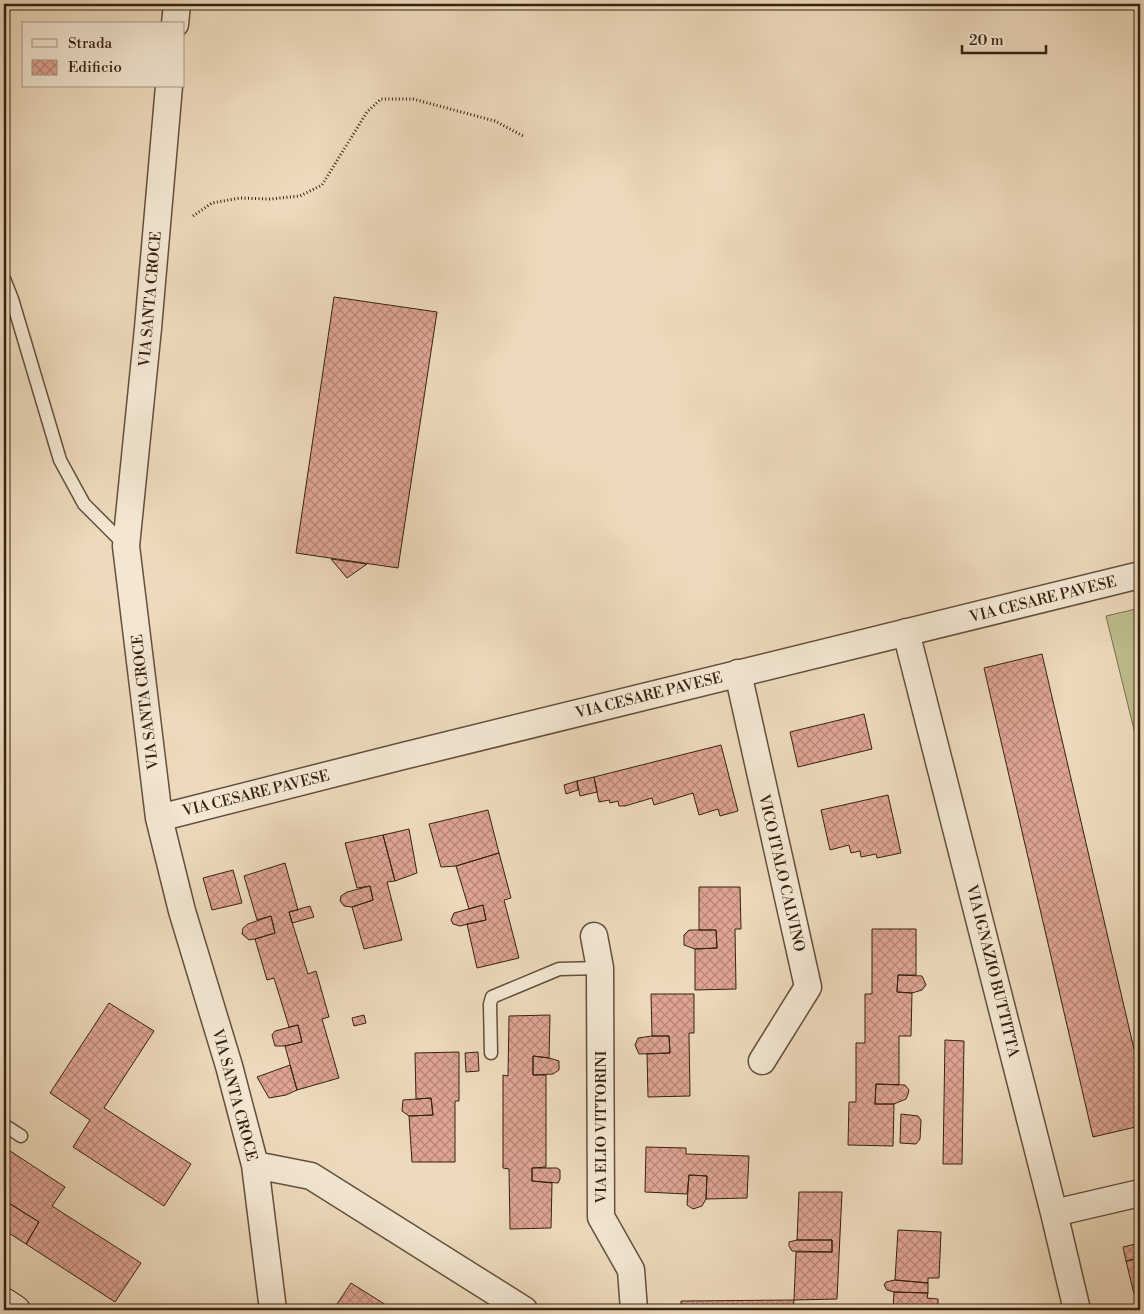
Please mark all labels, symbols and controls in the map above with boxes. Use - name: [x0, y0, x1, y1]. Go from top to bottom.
- legend: [22, 22, 185, 88]
- scale bar: [962, 22, 1045, 54]
- text: 20 m: [969, 31, 1004, 50]
- text: Strada: [68, 34, 112, 53]
- text: Edificio: [68, 58, 122, 77]
- street label: VIA SANTA CROCE: [135, 230, 166, 369]
- street label: VIA CESARE PAVESE: [967, 572, 1119, 627]
- street label: VIA SANTA CROCE: [128, 633, 163, 772]
- street label: VIA CESARE PAVESE: [573, 668, 725, 723]
- street label: VIA CESARE PAVESE: [180, 766, 332, 821]
- street label: VICO ITALO CALVINO: [754, 792, 809, 954]
- street label: VIA IGNAZIO BUTTITTA: [962, 882, 1023, 1060]
- street label: VIA SANTA CROCE: [207, 1026, 261, 1163]
- street label: VIA ELIO VITTORINI: [592, 1050, 611, 1204]

